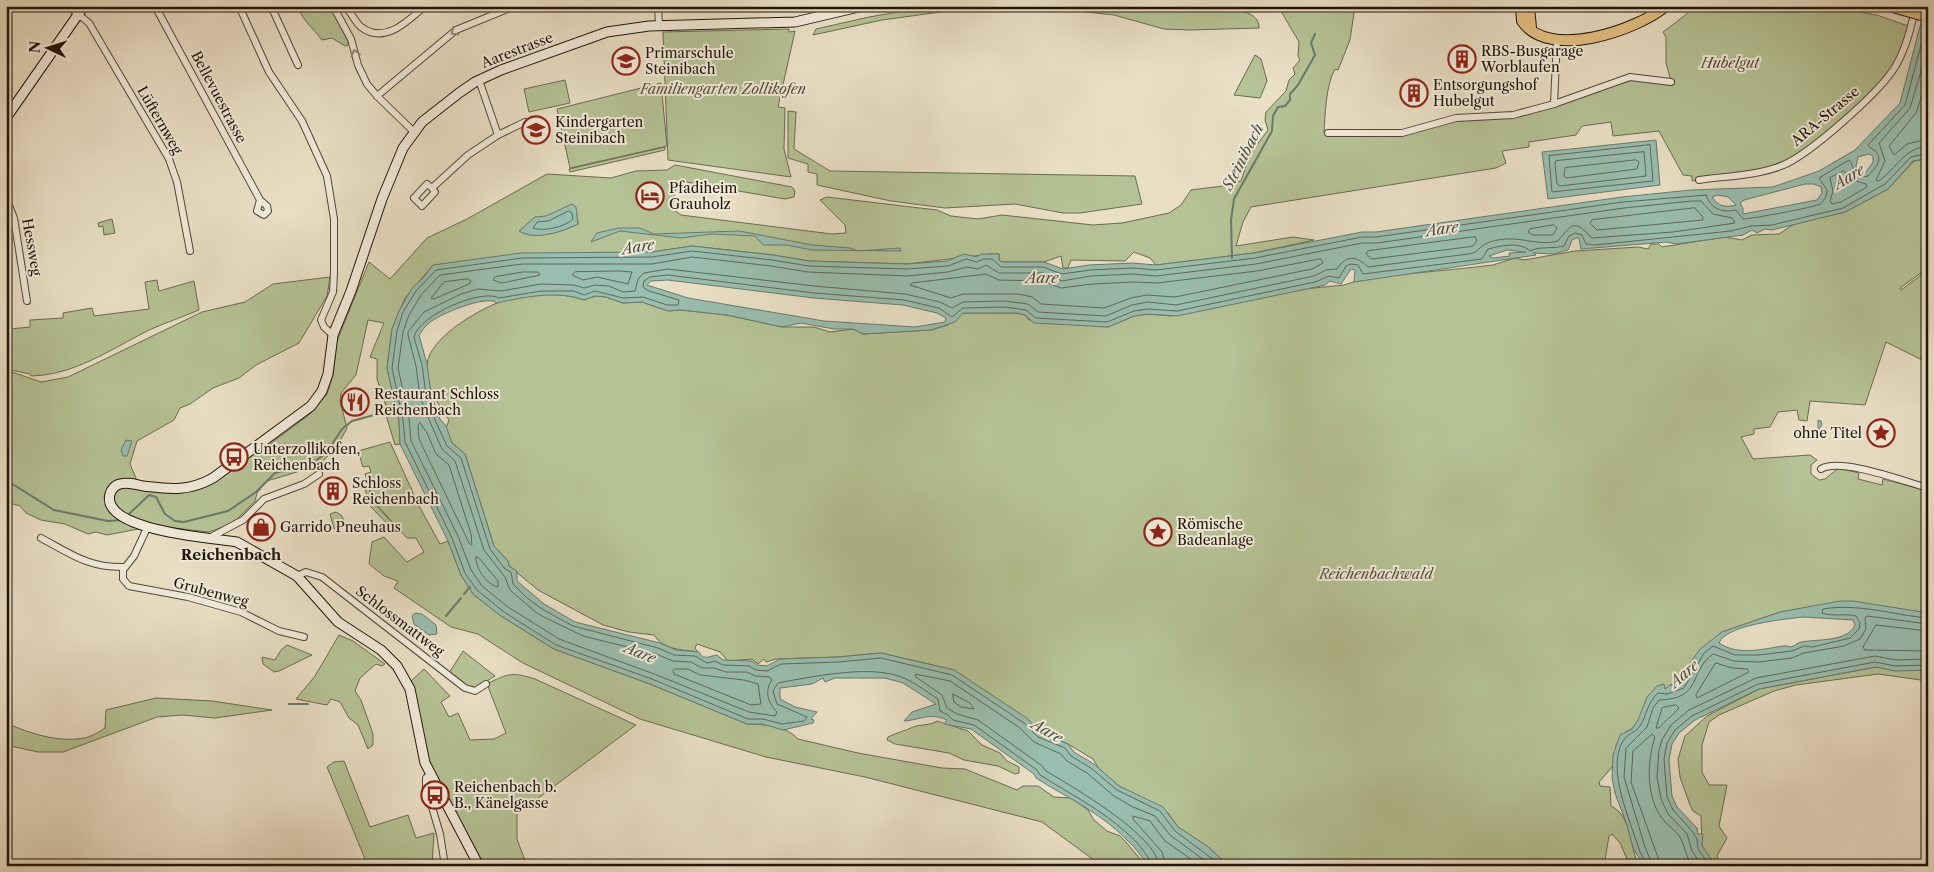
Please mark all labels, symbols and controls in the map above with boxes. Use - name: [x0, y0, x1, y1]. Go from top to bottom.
- north arrow: [22, 22, 72, 72]
- one-way arrow: [450, 26, 459, 35]
- street label: Aarestrasse: [478, 28, 556, 72]
- text: N: [26, 40, 44, 54]
- place label: RBS-Busgarage Worblaufen: [1480, 42, 1583, 76]
- place label: Primarschule Steinibach: [645, 44, 734, 78]
- building icon: RBS-Busgarage Worblaufen: [1447, 44, 1477, 74]
- school or university icon: Primarschule Steinibach: [611, 46, 641, 76]
- street label: Bellevuestrasse: [187, 48, 251, 146]
- one-way arrow: [350, 50, 360, 58]
- park label: Hubelgut: [1700, 54, 1760, 72]
- place label: Entsorgungshof Hubelgut: [1433, 76, 1539, 110]
- building icon: Entsorgungshof Hubelgut: [1399, 78, 1429, 108]
- park label: Familiengarten Zollikofen: [639, 80, 806, 98]
- street label: ARA-Strasse: [1786, 82, 1863, 150]
- street label: Lüfternweg: [133, 83, 187, 158]
- place label: Kindergarten Steinibach: [555, 113, 644, 147]
- school or university icon: Kindergarten Steinibach: [521, 115, 551, 145]
- water label: Steinibach: [1217, 120, 1267, 194]
- water label: Aare: [1828, 160, 1868, 194]
- place label: Pfadiheim Grauholz: [669, 179, 737, 213]
- hotel icon: Pfadiheim Grauholz: [635, 181, 665, 211]
- street label: Hessweg: [18, 217, 46, 278]
- water label: Aare: [1422, 217, 1460, 240]
- water label: Aare: [618, 234, 656, 259]
- water label: Aare: [1024, 268, 1059, 287]
- place label: Restaurant Schloss Reichenbach: [374, 385, 499, 419]
- restaurant icon: Restaurant Schloss Reichenbach: [340, 387, 370, 417]
- place icon: ohne Titel: [1866, 418, 1896, 448]
- place label: ohne Titel: [1793, 424, 1862, 442]
- place label: Unterzollikofen, Reichenbach: [253, 440, 360, 474]
- bus stop icon: Unterzollikofen, Reichenbach: [219, 442, 249, 472]
- place label: Schloss Reichenbach: [352, 474, 439, 508]
- building icon: Schloss Reichenbach: [318, 476, 348, 506]
- shop icon: Garrido Pneuhaus: [246, 512, 276, 542]
- place label: Römische Badeanlage: [1177, 515, 1254, 549]
- place icon: Römische Badeanlage: [1143, 517, 1173, 547]
- place label: Garrido Pneuhaus: [280, 518, 401, 536]
- district label: Reichenbach: [181, 545, 282, 564]
- park label: Reichenbachwald: [1318, 565, 1434, 583]
- street label: Grubenweg: [172, 573, 251, 611]
- street label: Schlossmattweg: [352, 582, 448, 661]
- water label: Aare: [620, 637, 660, 668]
- water label: Aare: [1664, 655, 1703, 693]
- water label: Aare: [1027, 713, 1067, 747]
- place label: Reichenbach b. B., Känelgasse: [454, 778, 557, 812]
- bus stop icon: Reichenbach b. B., Känelgasse: [420, 780, 450, 810]

